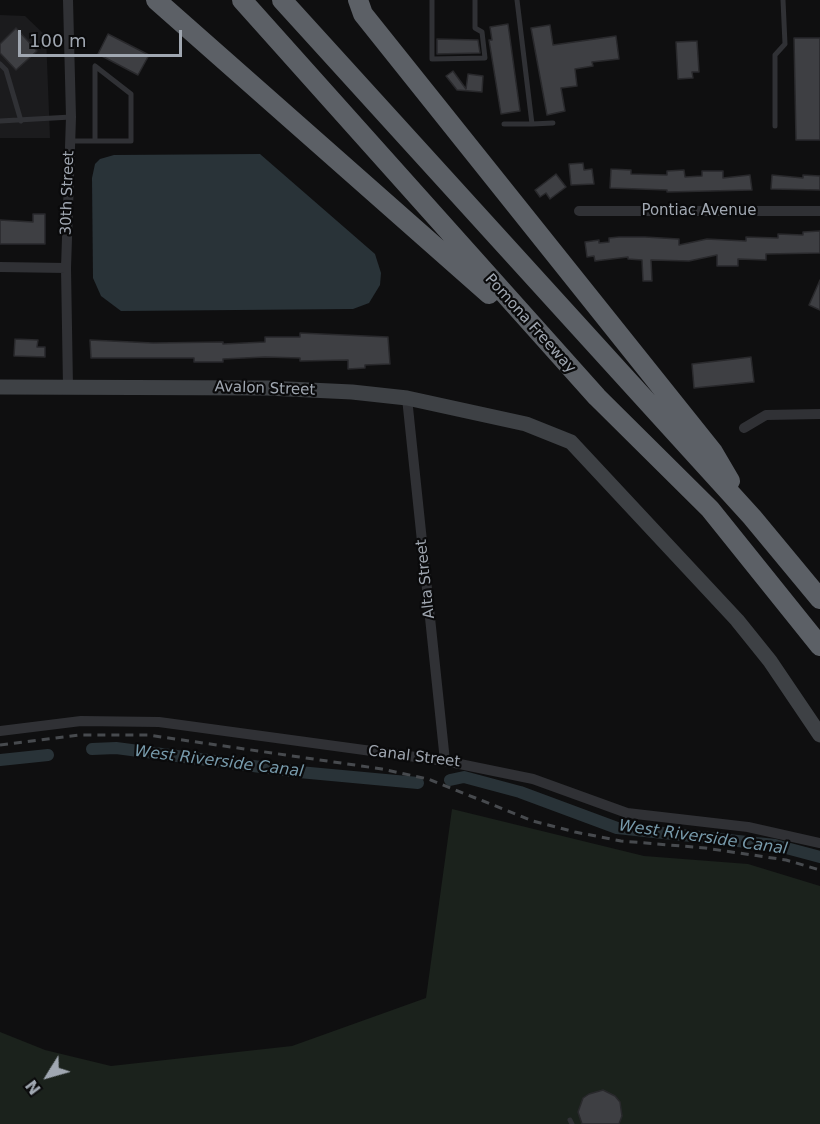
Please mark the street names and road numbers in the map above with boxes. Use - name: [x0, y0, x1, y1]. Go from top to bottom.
- street label: 30th Street: [58, 150, 78, 236]
- street label: Pontiac Avenue: [641, 202, 757, 220]
- street label: Pomona Freeway: [481, 271, 579, 377]
- street label: Avalon Street: [214, 378, 316, 400]
- street label: Alta Street: [413, 538, 439, 620]
- street label: Canal Street: [367, 742, 461, 772]

